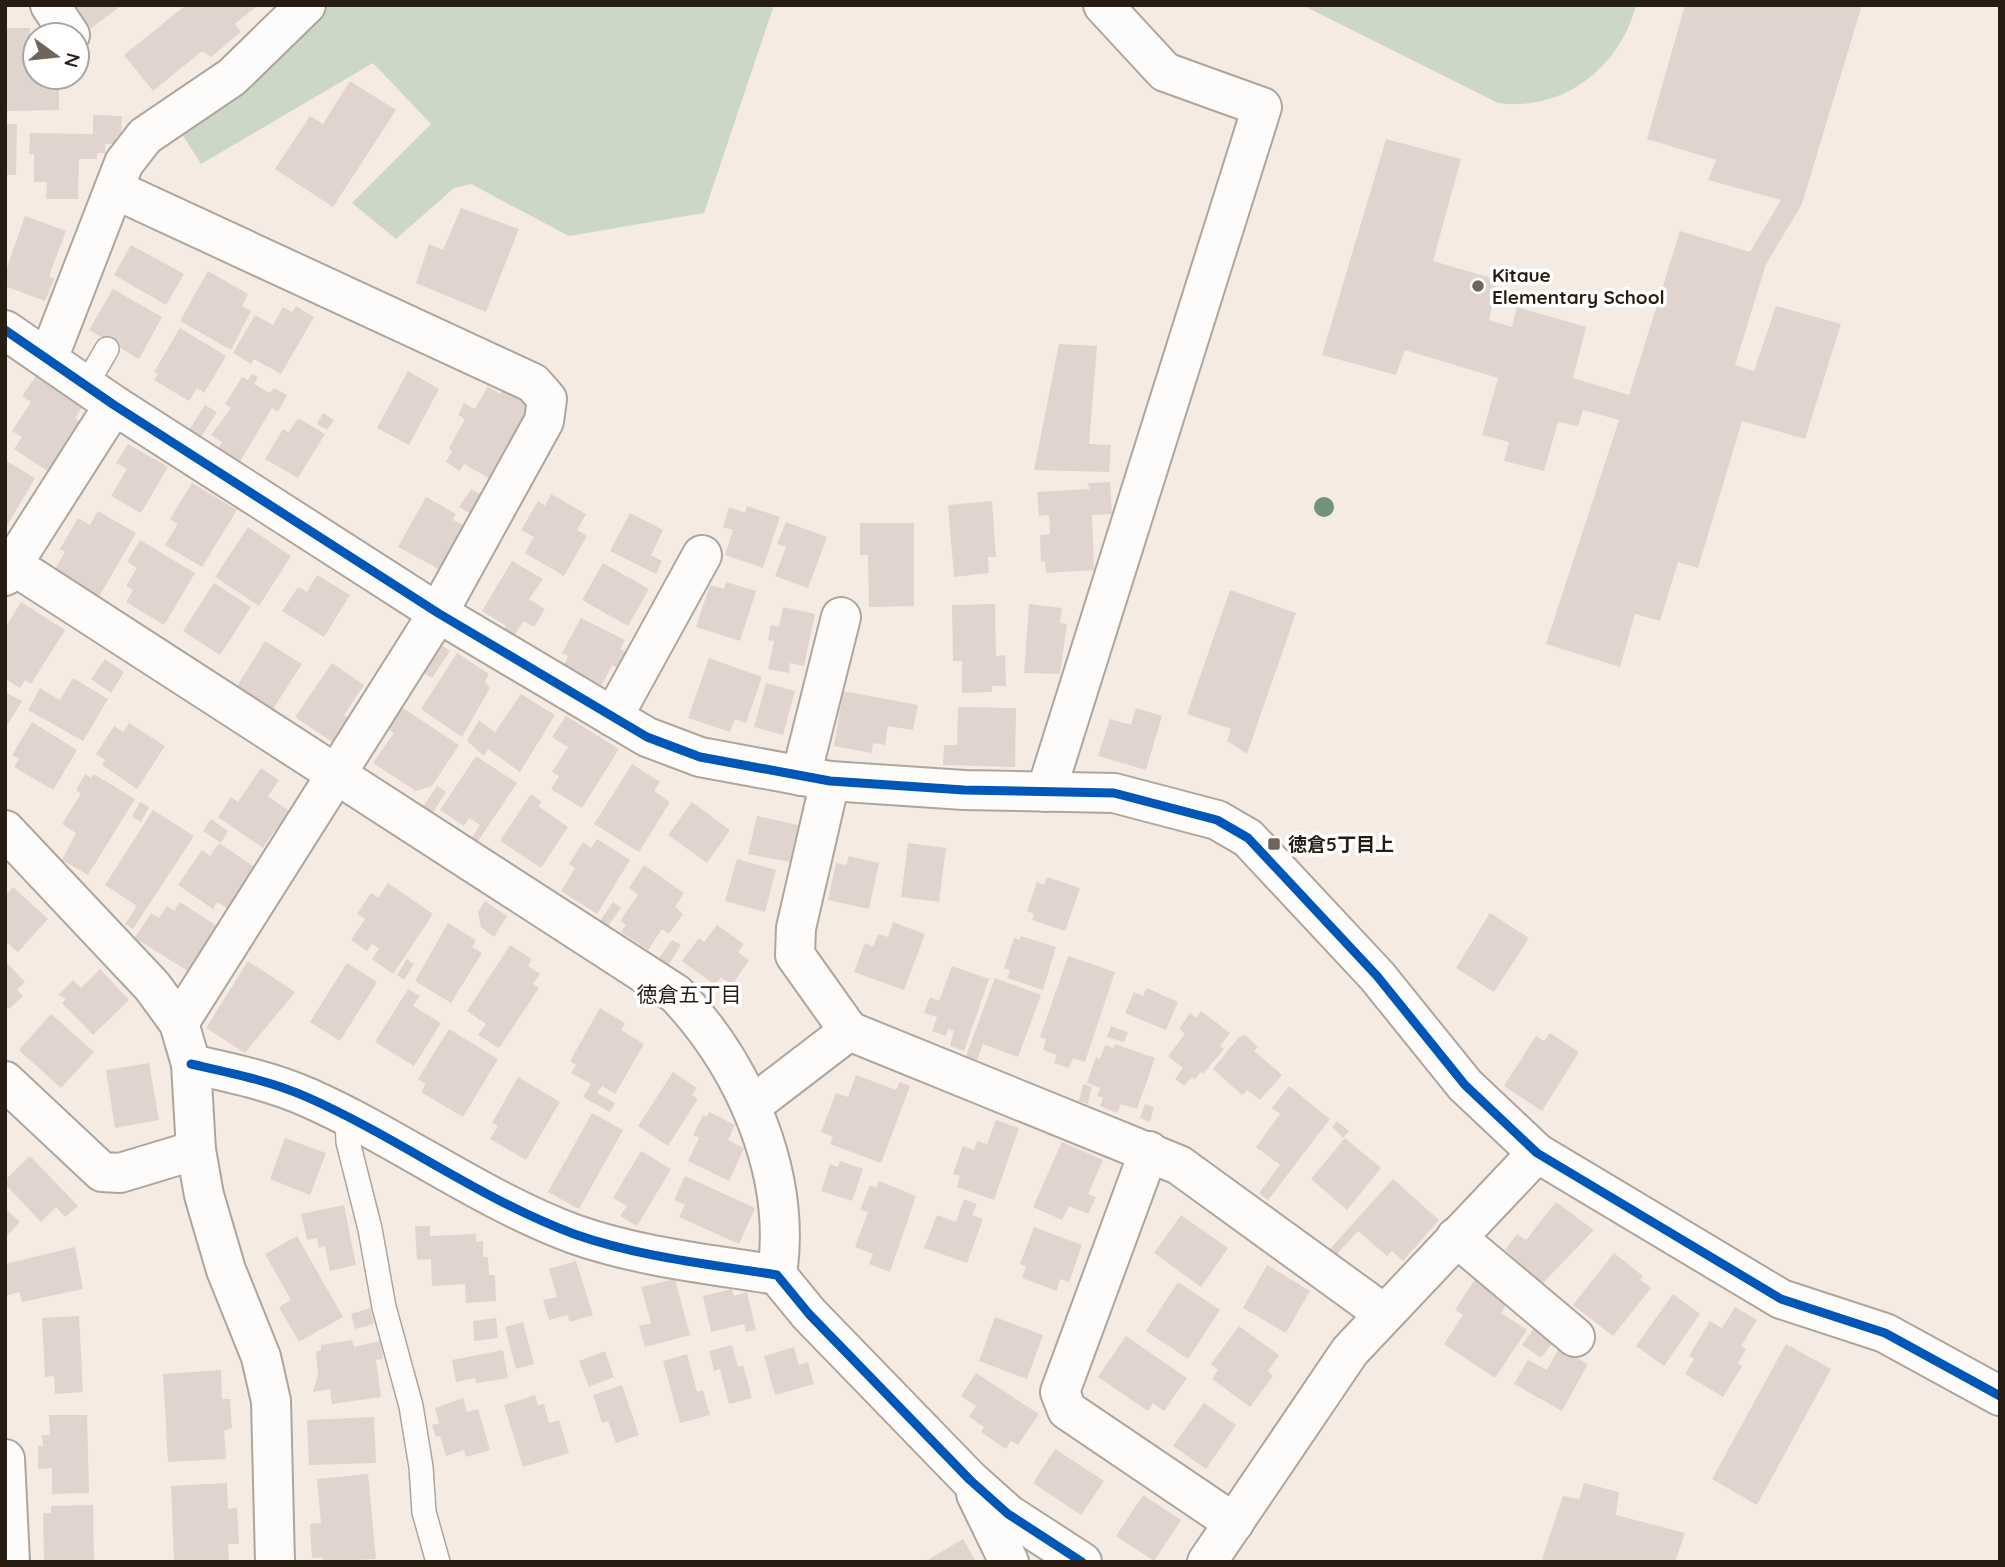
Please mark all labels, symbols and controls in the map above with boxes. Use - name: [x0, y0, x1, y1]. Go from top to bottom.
- north arrow: [21, 21, 91, 91]
- text: N: [59, 51, 86, 70]
- place label: Kitaue Elementary School: [1492, 263, 1665, 309]
- marker: Kitaue Elementary School: [1470, 278, 1486, 294]
- place label: 徳倉5丁目上: [1288, 832, 1394, 856]
- marker: 徳倉5丁目上: [1266, 836, 1282, 852]
- district label: 徳倉五丁目: [637, 981, 742, 1007]

